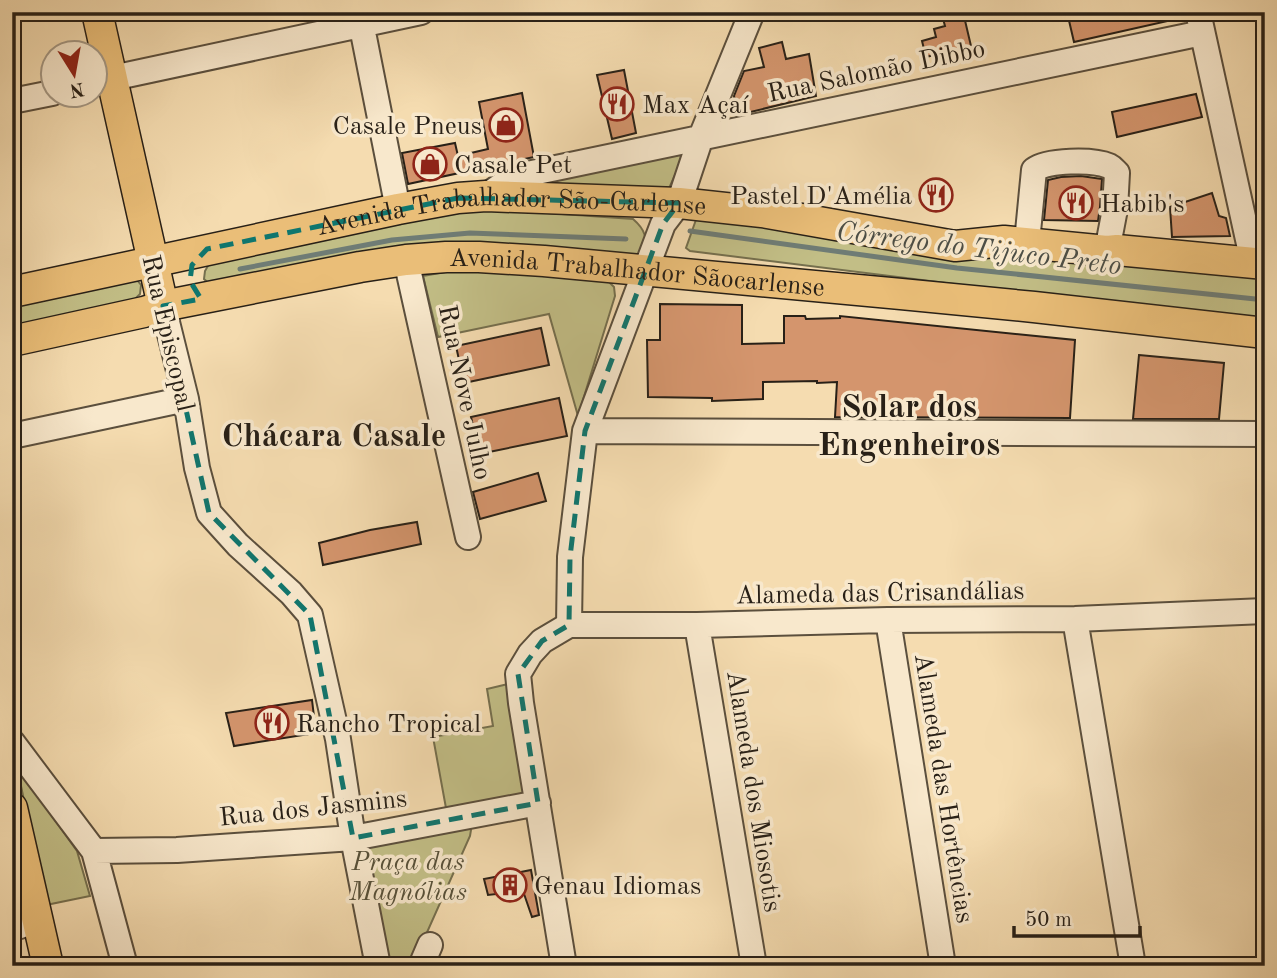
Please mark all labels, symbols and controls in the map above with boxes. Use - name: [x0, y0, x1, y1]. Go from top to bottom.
- street label: Rua Salomão Dibbo: [765, 36, 988, 108]
- north arrow: [38, 38, 108, 108]
- text: N: [67, 78, 86, 99]
- restaurant icon: Max Açaí: [598, 85, 636, 123]
- place label: Max Açaí: [642, 93, 749, 119]
- shop icon: Casale Pneus: [487, 106, 525, 144]
- place label: Casale Pneus: [332, 114, 482, 140]
- shop icon: Casale Pet: [411, 145, 449, 183]
- place label: Casale Pet: [454, 153, 572, 179]
- restaurant icon: Pastel D'Amélia: [917, 176, 955, 214]
- place label: Pastel D'Amélia: [730, 184, 912, 210]
- restaurant icon: Habib's: [1057, 184, 1095, 222]
- street label: Avenida Trabalhador São-Carlense: [314, 185, 708, 241]
- place label: Habib's: [1100, 192, 1185, 218]
- water label: Córrego do Tijuco Preto: [834, 219, 1123, 281]
- street label: Avenida Trabalhador Sãocarlense: [449, 246, 826, 302]
- street label: Rua Episcopal: [136, 253, 198, 414]
- street label: Rua Nove Julho: [433, 303, 495, 482]
- district label: Solar dos Engenheiros: [818, 392, 1000, 463]
- district label: Chácara Casale: [222, 421, 446, 454]
- street label: Alameda das Crisandálias: [735, 578, 1025, 610]
- street label: Alameda das Hortências: [909, 652, 977, 925]
- street label: Alameda dos Miosotis: [721, 669, 785, 914]
- restaurant icon: Rancho Tropical: [253, 704, 291, 742]
- place label: Rancho Tropical: [296, 712, 481, 738]
- street label: Rua dos Jasmins: [218, 786, 408, 832]
- park label: Praça das Magnólias: [348, 850, 467, 906]
- building icon: Genau Idiomas: [491, 866, 529, 904]
- place label: Genau Idiomas: [534, 874, 701, 900]
- scale bar: [1014, 894, 1140, 938]
- text: 50 m: [1025, 910, 1072, 931]

